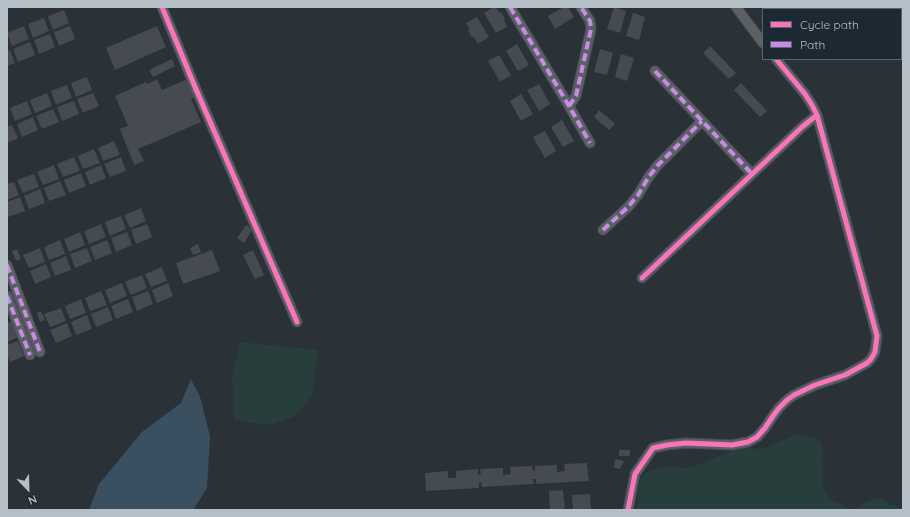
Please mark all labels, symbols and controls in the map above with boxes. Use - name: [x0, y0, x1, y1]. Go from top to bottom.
- legend: [762, 8, 902, 60]
- text: Cycle path: [800, 17, 859, 32]
- text: Path: [800, 37, 825, 52]
- north arrow: [8, 469, 48, 509]
- text: N: [26, 492, 39, 508]

